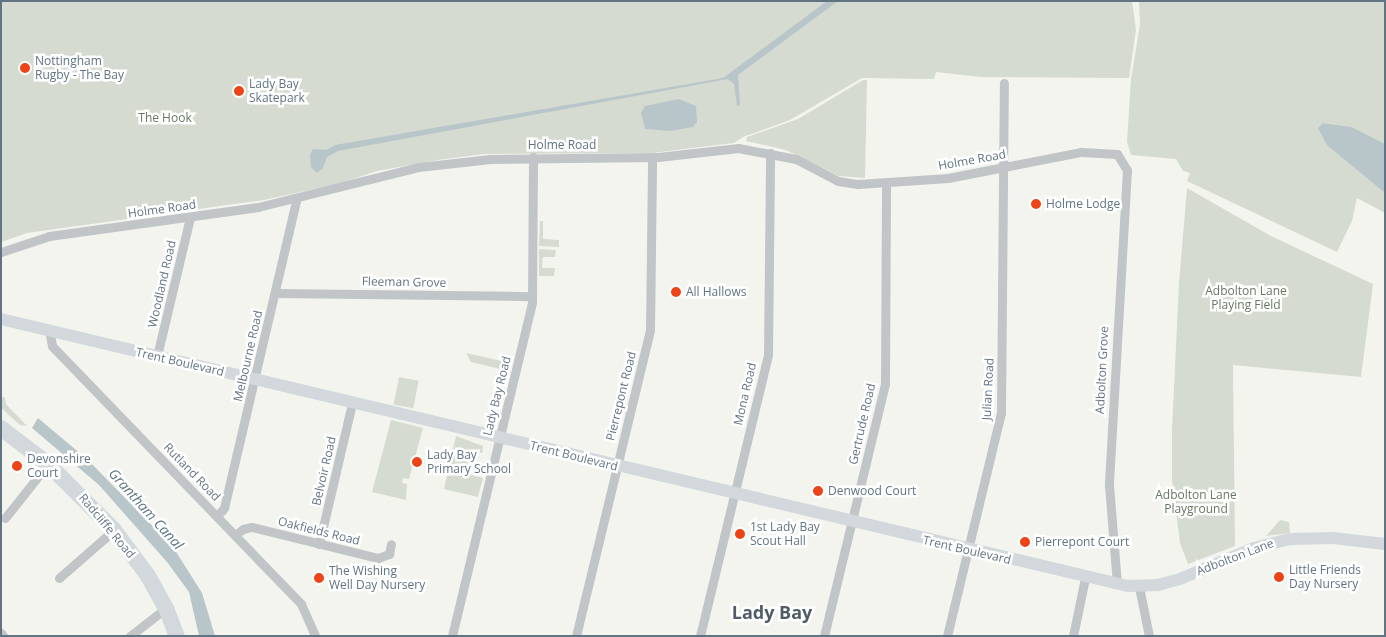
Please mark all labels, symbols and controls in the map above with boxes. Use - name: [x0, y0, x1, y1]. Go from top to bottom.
- place label: Nottingham Rugby - The Bay: [35, 54, 124, 82]
- marker: Nottingham Rugby - The Bay: [19, 62, 31, 74]
- place label: Lady Bay Skatepark: [249, 77, 305, 105]
- marker: Lady Bay Skatepark: [233, 85, 245, 97]
- park label: The Hook: [138, 111, 192, 125]
- street label: Holme Road: [528, 138, 596, 152]
- street label: Holme Road: [937, 147, 1007, 173]
- street label: Holme Road: [127, 197, 197, 221]
- place label: Holme Lodge: [1046, 197, 1120, 211]
- marker: Holme Lodge: [1030, 198, 1042, 210]
- street label: Woodland Road: [145, 239, 179, 329]
- street label: Fleeman Grove: [362, 274, 446, 290]
- park label: Adbolton Lane Playing Field: [1205, 284, 1287, 312]
- place label: All Hallows: [686, 285, 747, 299]
- marker: All Hallows: [670, 286, 682, 298]
- street label: Melbourne Road: [230, 309, 266, 403]
- street label: Adbolton Grove: [1093, 326, 1111, 414]
- street label: Trent Boulevard: [135, 345, 225, 379]
- street label: Pierrepont Road: [603, 350, 639, 442]
- street label: Lady Bay Road: [480, 355, 514, 437]
- street label: Julian Road: [979, 357, 997, 421]
- street label: Mona Road: [731, 361, 759, 427]
- street label: Gertrude Road: [846, 382, 878, 466]
- street label: Belvoir Road: [309, 435, 339, 507]
- street label: Trent Boulevard: [529, 438, 619, 474]
- street label: Rutland Road: [161, 440, 223, 504]
- place label: Lady Bay Primary School: [427, 448, 511, 476]
- place label: Devonshire Court: [27, 452, 91, 480]
- marker: Lady Bay Primary School: [411, 456, 423, 468]
- marker: Devonshire Court: [11, 460, 23, 472]
- water label: Grantham Canal: [105, 465, 187, 553]
- place label: Denwood Court: [828, 484, 916, 498]
- marker: Denwood Court: [812, 485, 824, 497]
- park label: Adbolton Lane Playground: [1155, 488, 1237, 516]
- street label: Radcliffe Road: [76, 491, 138, 561]
- street label: Oakfields Road: [277, 514, 361, 548]
- place label: 1st Lady Bay Scout Hall: [750, 520, 820, 548]
- marker: 1st Lady Bay Scout Hall: [734, 528, 746, 540]
- street label: Trent Boulevard: [922, 533, 1012, 567]
- place label: Pierrepont Court: [1035, 535, 1129, 549]
- marker: Pierrepont Court: [1019, 536, 1031, 548]
- street label: Adbolton Lane: [1194, 536, 1276, 578]
- place label: Little Friends Day Nursery: [1289, 563, 1361, 591]
- place label: The Wishing Well Day Nursery: [329, 564, 425, 592]
- marker: Little Friends Day Nursery: [1273, 571, 1285, 583]
- marker: The Wishing Well Day Nursery: [313, 572, 325, 584]
- district label: Lady Bay: [732, 601, 812, 623]

